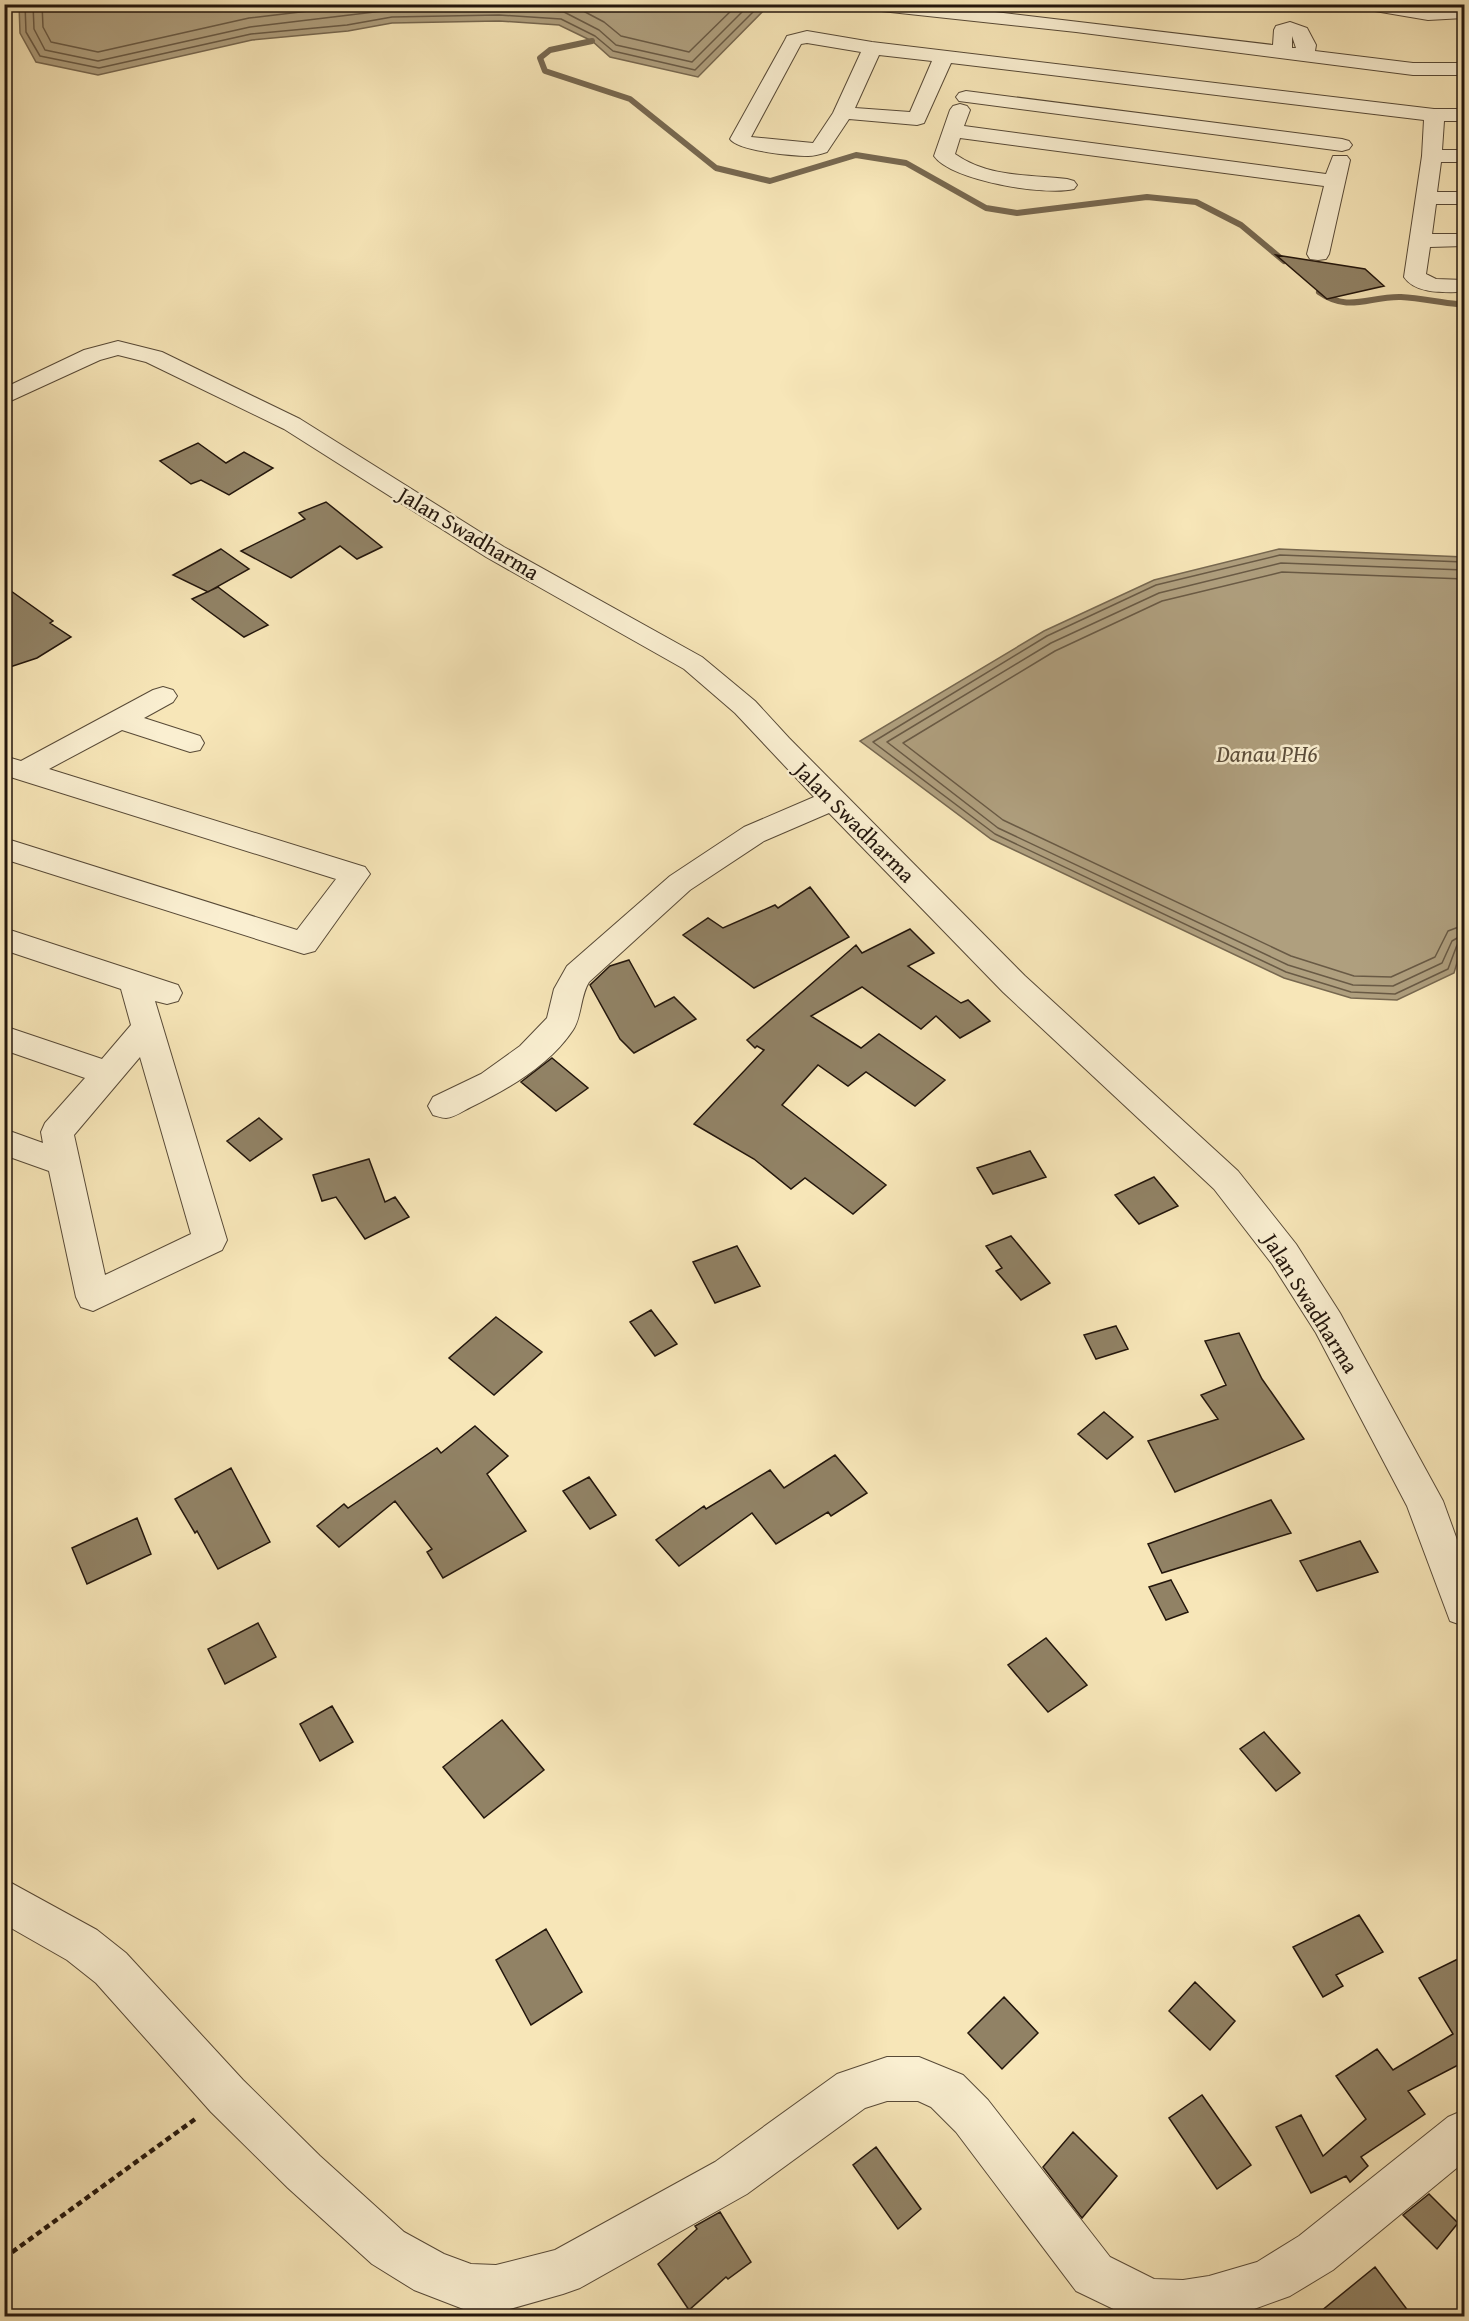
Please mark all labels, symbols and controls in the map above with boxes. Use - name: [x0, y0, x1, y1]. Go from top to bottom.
- street label: Jalan Swadharma: [390, 477, 546, 588]
- water label: Danau PH6: [1215, 736, 1318, 771]
- street label: Jalan Swadharma: [785, 752, 923, 890]
- street label: Jalan Swadharma: [1254, 1224, 1367, 1380]

